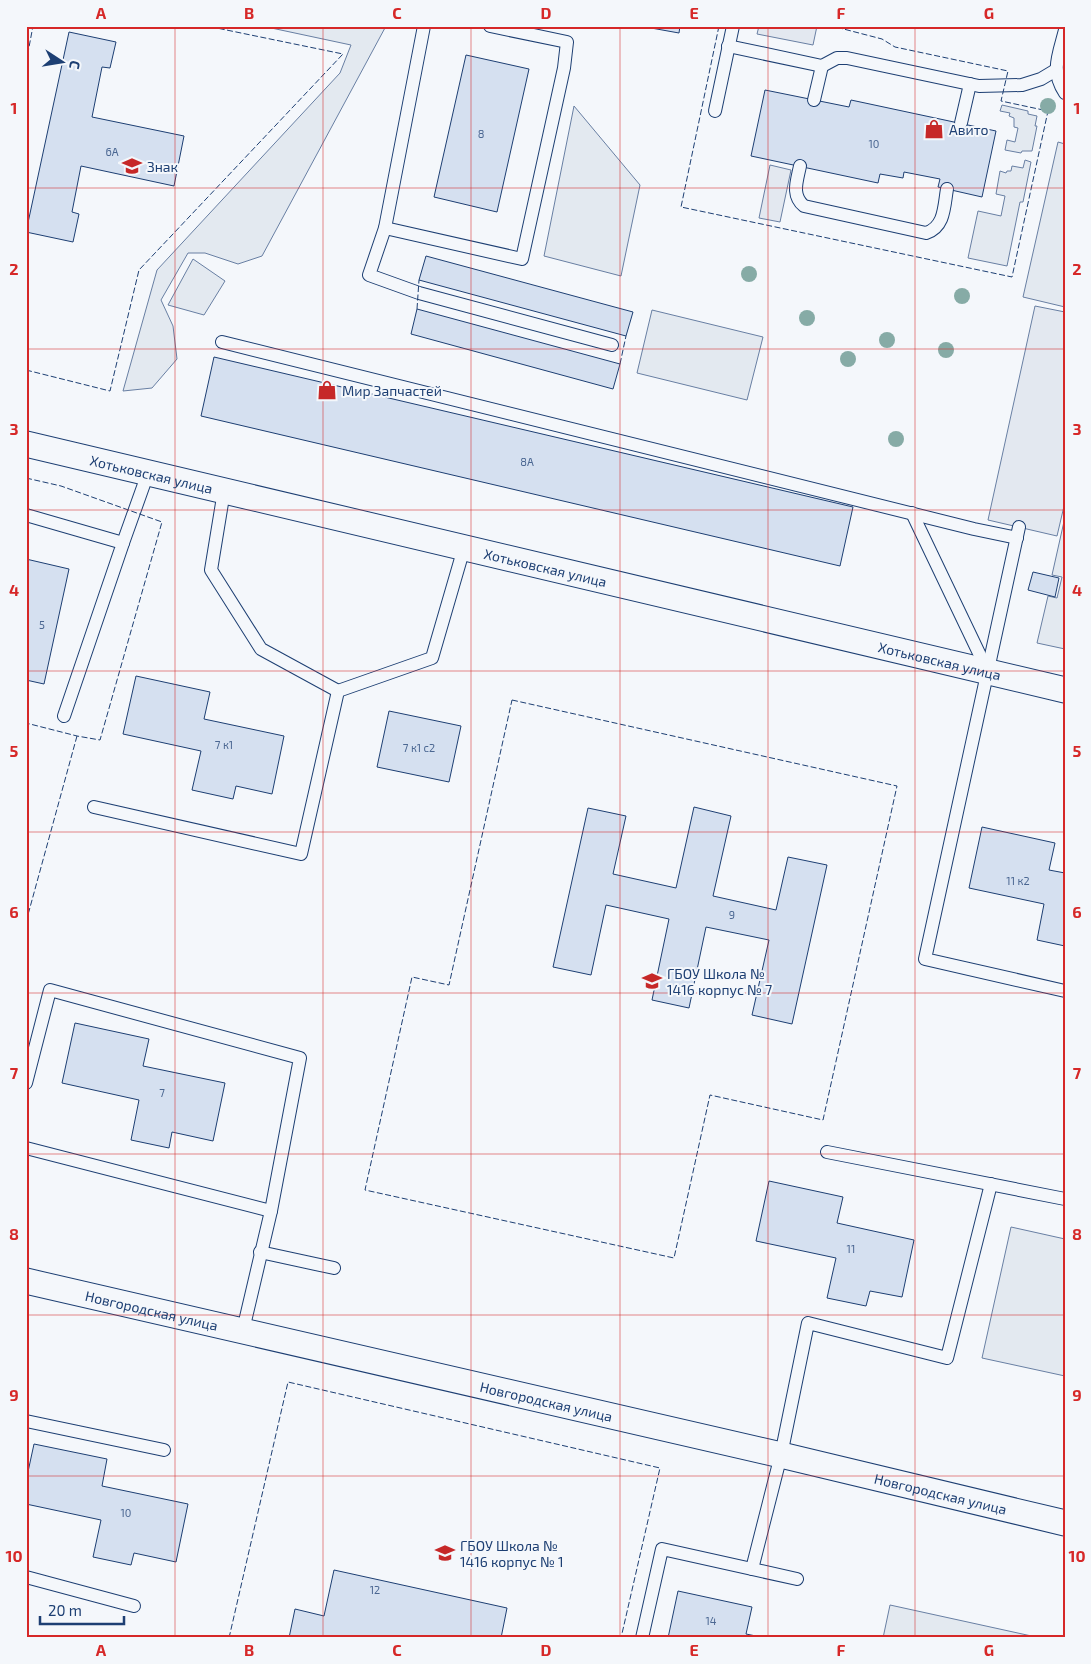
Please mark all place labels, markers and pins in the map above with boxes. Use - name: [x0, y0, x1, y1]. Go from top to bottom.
- shop icon: Авито: [923, 118, 945, 140]
- place label: Авито: [949, 121, 988, 138]
- school or university icon: Знак: [121, 155, 143, 177]
- place label: Знак: [147, 158, 179, 175]
- shop icon: Мир Запчастей: [316, 379, 338, 401]
- place label: Мир Запчастей: [342, 382, 442, 399]
- place label: ГБОУ Школа № 1416 корпус № 7: [667, 965, 772, 998]
- school or university icon: ГБОУ Школа № 1416 корпус № 7: [641, 970, 663, 992]
- place label: ГБОУ Школа № 1416 корпус № 1: [460, 1537, 564, 1570]
- school or university icon: ГБОУ Школа № 1416 корпус № 1: [434, 1542, 456, 1564]

